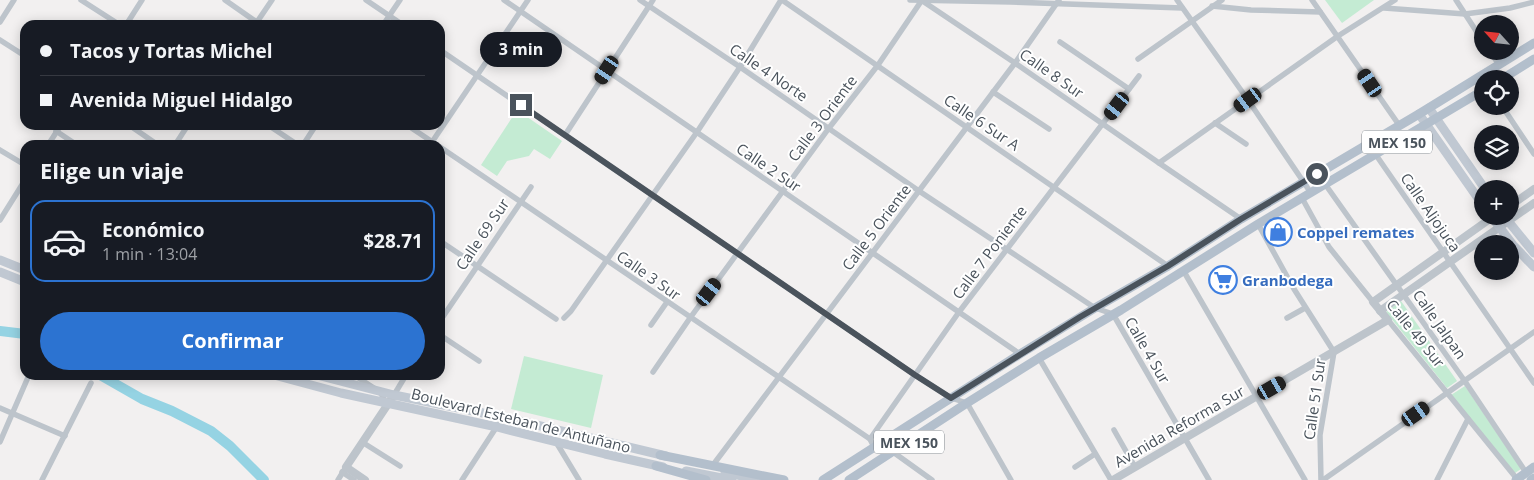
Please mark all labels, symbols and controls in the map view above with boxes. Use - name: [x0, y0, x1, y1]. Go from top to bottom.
- north arrow: [1474, 15, 1519, 60]
- map controls: [1474, 15, 1519, 280]
- callout: 3 min: [480, 32, 562, 68]
- text: Tacos y Tortas Michel: [70, 38, 273, 64]
- text: 3 min: [499, 38, 543, 60]
- street label: Calle 4 Norte: [726, 38, 812, 106]
- street label: Calle 8 Sur: [1016, 44, 1088, 102]
- car: [592, 53, 621, 87]
- car: [1355, 66, 1384, 100]
- button: locate: [1474, 70, 1519, 115]
- street label: Calle 3 Oriente: [783, 71, 861, 165]
- car: [1231, 85, 1264, 115]
- text: Avenida Miguel Hidalgo: [70, 87, 293, 113]
- street label: Calle 6 Sur A: [940, 89, 1024, 155]
- car: [1101, 90, 1132, 122]
- route end: [510, 94, 532, 116]
- button: layers: [1474, 125, 1519, 170]
- road number: MEX 150: [1362, 130, 1432, 154]
- street label: Calle 2 Sur: [733, 138, 805, 196]
- text: Elige un viaje: [40, 155, 184, 185]
- route start: [1306, 163, 1328, 185]
- street label: Calle Aljojuca: [1396, 168, 1466, 256]
- street label: Calle 5 Oriente: [837, 180, 915, 274]
- button: +: [1474, 180, 1519, 225]
- street label: Calle 69 Sur: [451, 194, 513, 274]
- street label: Calle 7 Poniente: [947, 201, 1031, 303]
- text: Económico: [102, 217, 204, 243]
- shop icon: Coppel remates: [1263, 217, 1293, 247]
- icon: car: [42, 219, 87, 264]
- place label: Coppel remates: [1297, 222, 1414, 242]
- text: $28.71: [363, 228, 423, 254]
- button: −: [1474, 235, 1519, 280]
- text: 1 min · 13:04: [102, 243, 197, 265]
- street label: Calle 3 Sur: [613, 246, 685, 304]
- supermarket icon: Granbodega: [1208, 265, 1238, 295]
- place label: Granbodega: [1242, 270, 1333, 290]
- car: [693, 276, 724, 308]
- street label: Calle Jalpan: [1409, 285, 1471, 363]
- street label: Calle 49 Sur: [1382, 295, 1450, 371]
- button: Confirmar: [40, 312, 425, 370]
- street label: Calle 4 Sur: [1121, 313, 1175, 387]
- street label: Calle 51 Sur: [1298, 357, 1330, 441]
- car: [1255, 374, 1288, 402]
- street label: Avenida Reforma Sur: [1110, 380, 1248, 472]
- street label: Boulevard Esteban de Antuñano: [409, 383, 633, 457]
- car: [1399, 399, 1432, 429]
- road number: MEX 150: [874, 431, 944, 454]

